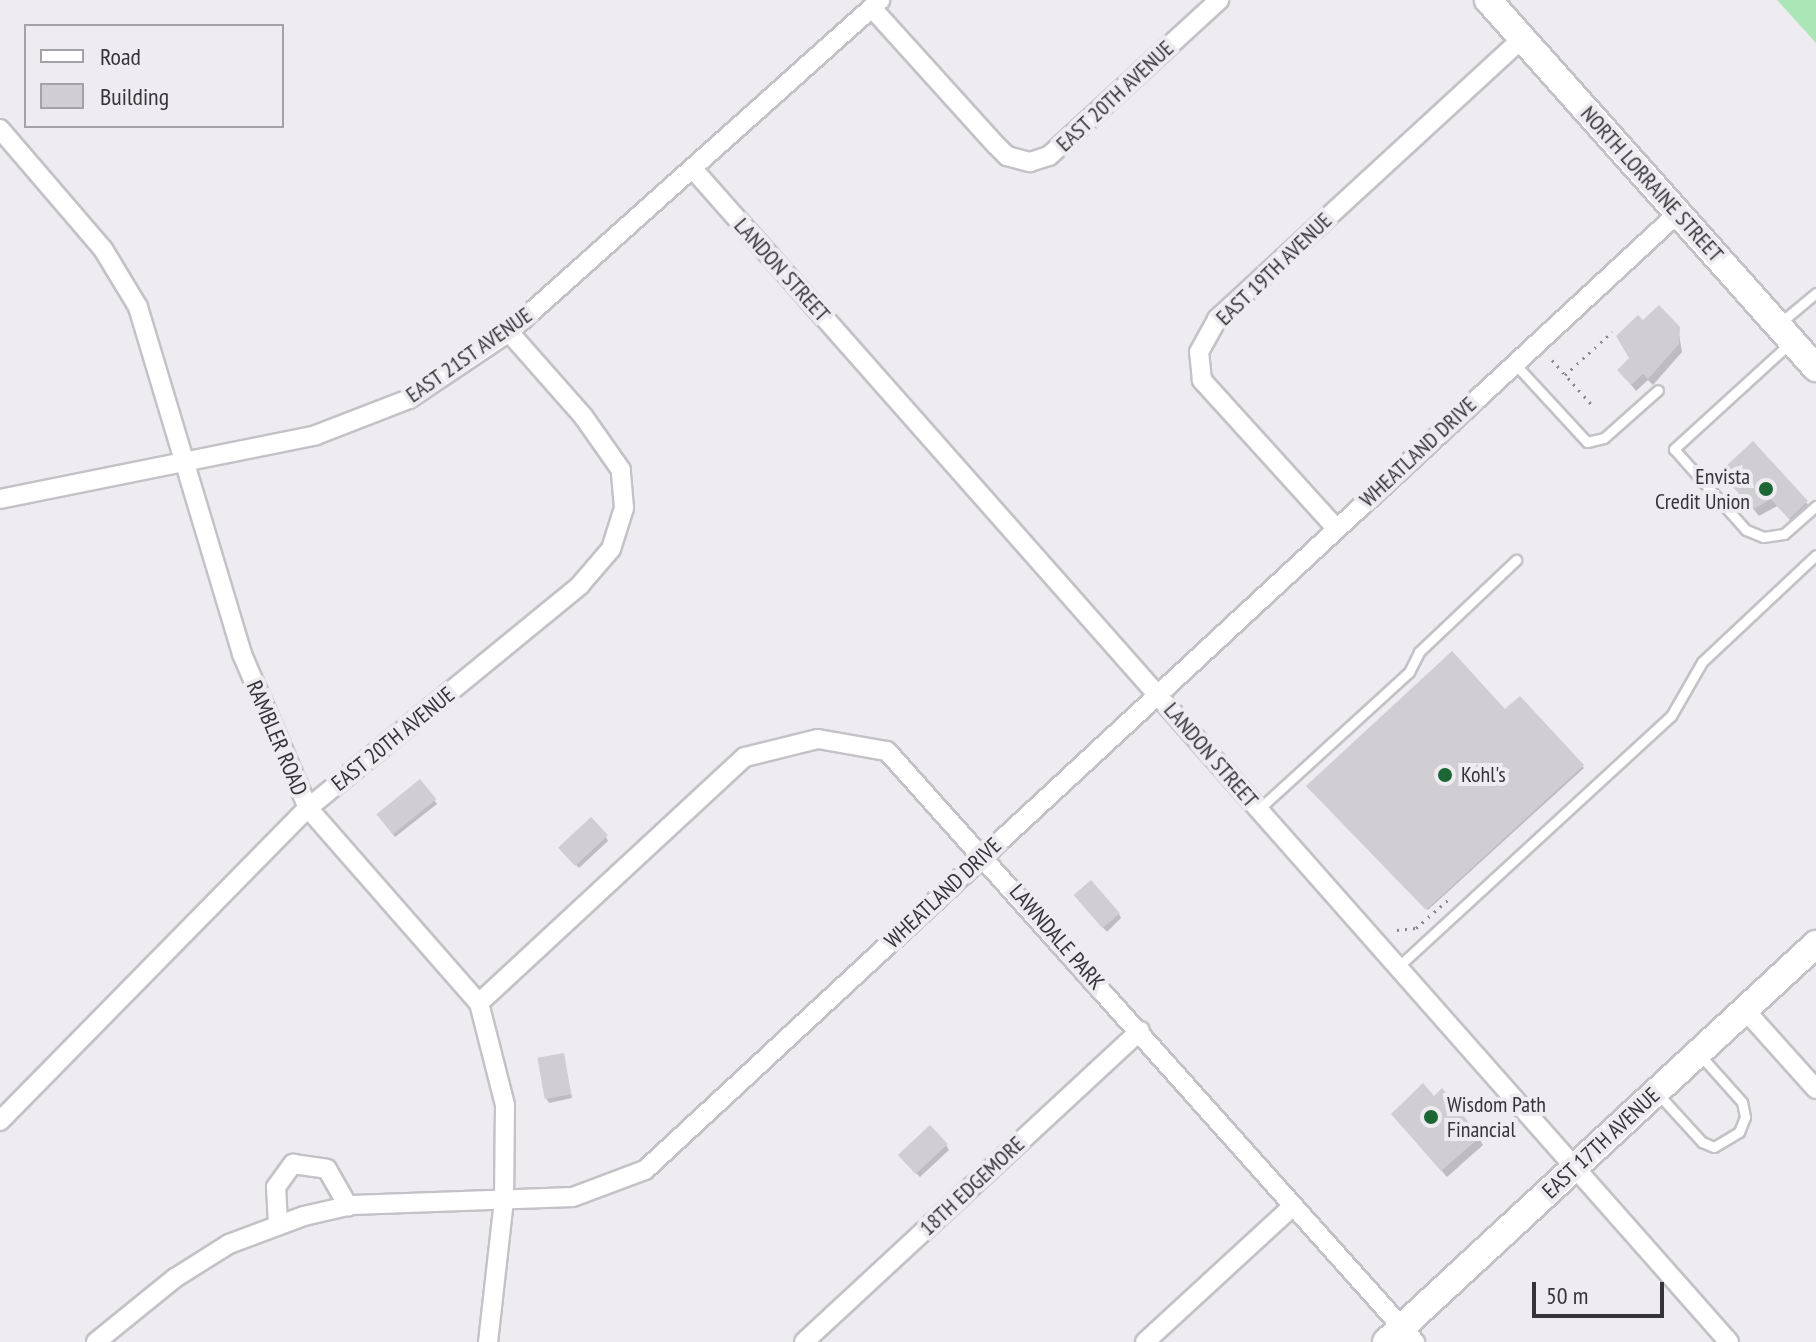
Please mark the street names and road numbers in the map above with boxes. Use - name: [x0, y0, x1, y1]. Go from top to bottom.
- street label: EAST 20TH AVENUE: [1051, 35, 1179, 157]
- street label: NORTH LORRAINE STREET: [1575, 101, 1729, 267]
- street label: EAST 19TH AVENUE: [1210, 207, 1338, 331]
- street label: LANDON STREET: [729, 213, 835, 327]
- street label: EAST 21ST AVENUE: [400, 301, 538, 409]
- street label: WHEATLAND DRIVE: [1354, 391, 1482, 513]
- street label: RAMBLER ROAD: [241, 677, 313, 799]
- street label: EAST 20TH AVENUE: [326, 681, 460, 797]
- street label: LANDON STREET: [1158, 697, 1264, 813]
- street label: WHEATLAND DRIVE: [879, 832, 1007, 954]
- street label: LAWNDALE PARK: [1004, 879, 1110, 995]
- street label: EAST 17TH AVENUE: [1537, 1082, 1665, 1204]
- street label: 18TH EDGEMORE: [914, 1131, 1030, 1241]

